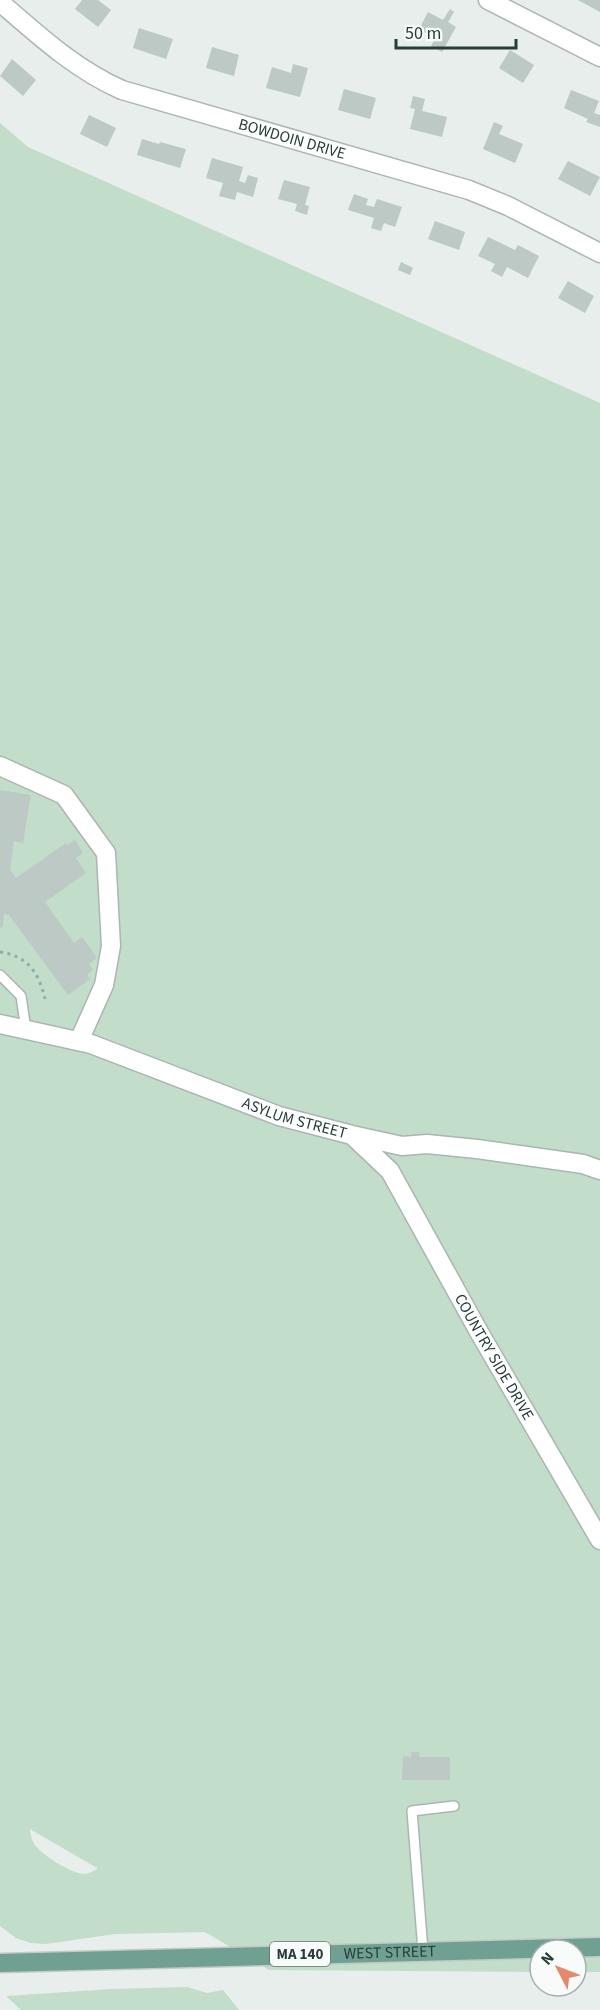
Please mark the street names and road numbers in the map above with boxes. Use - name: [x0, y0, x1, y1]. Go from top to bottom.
- street label: BOWDOIN DRIVE: [236, 113, 348, 165]
- street label: ASYLUM STREET: [239, 1092, 350, 1144]
- street label: COUNTRY SIDE DRIVE: [449, 1290, 539, 1424]
- street label: WEST STREET: [343, 1940, 437, 1965]
- road number: MA 140: [270, 1942, 330, 1966]

